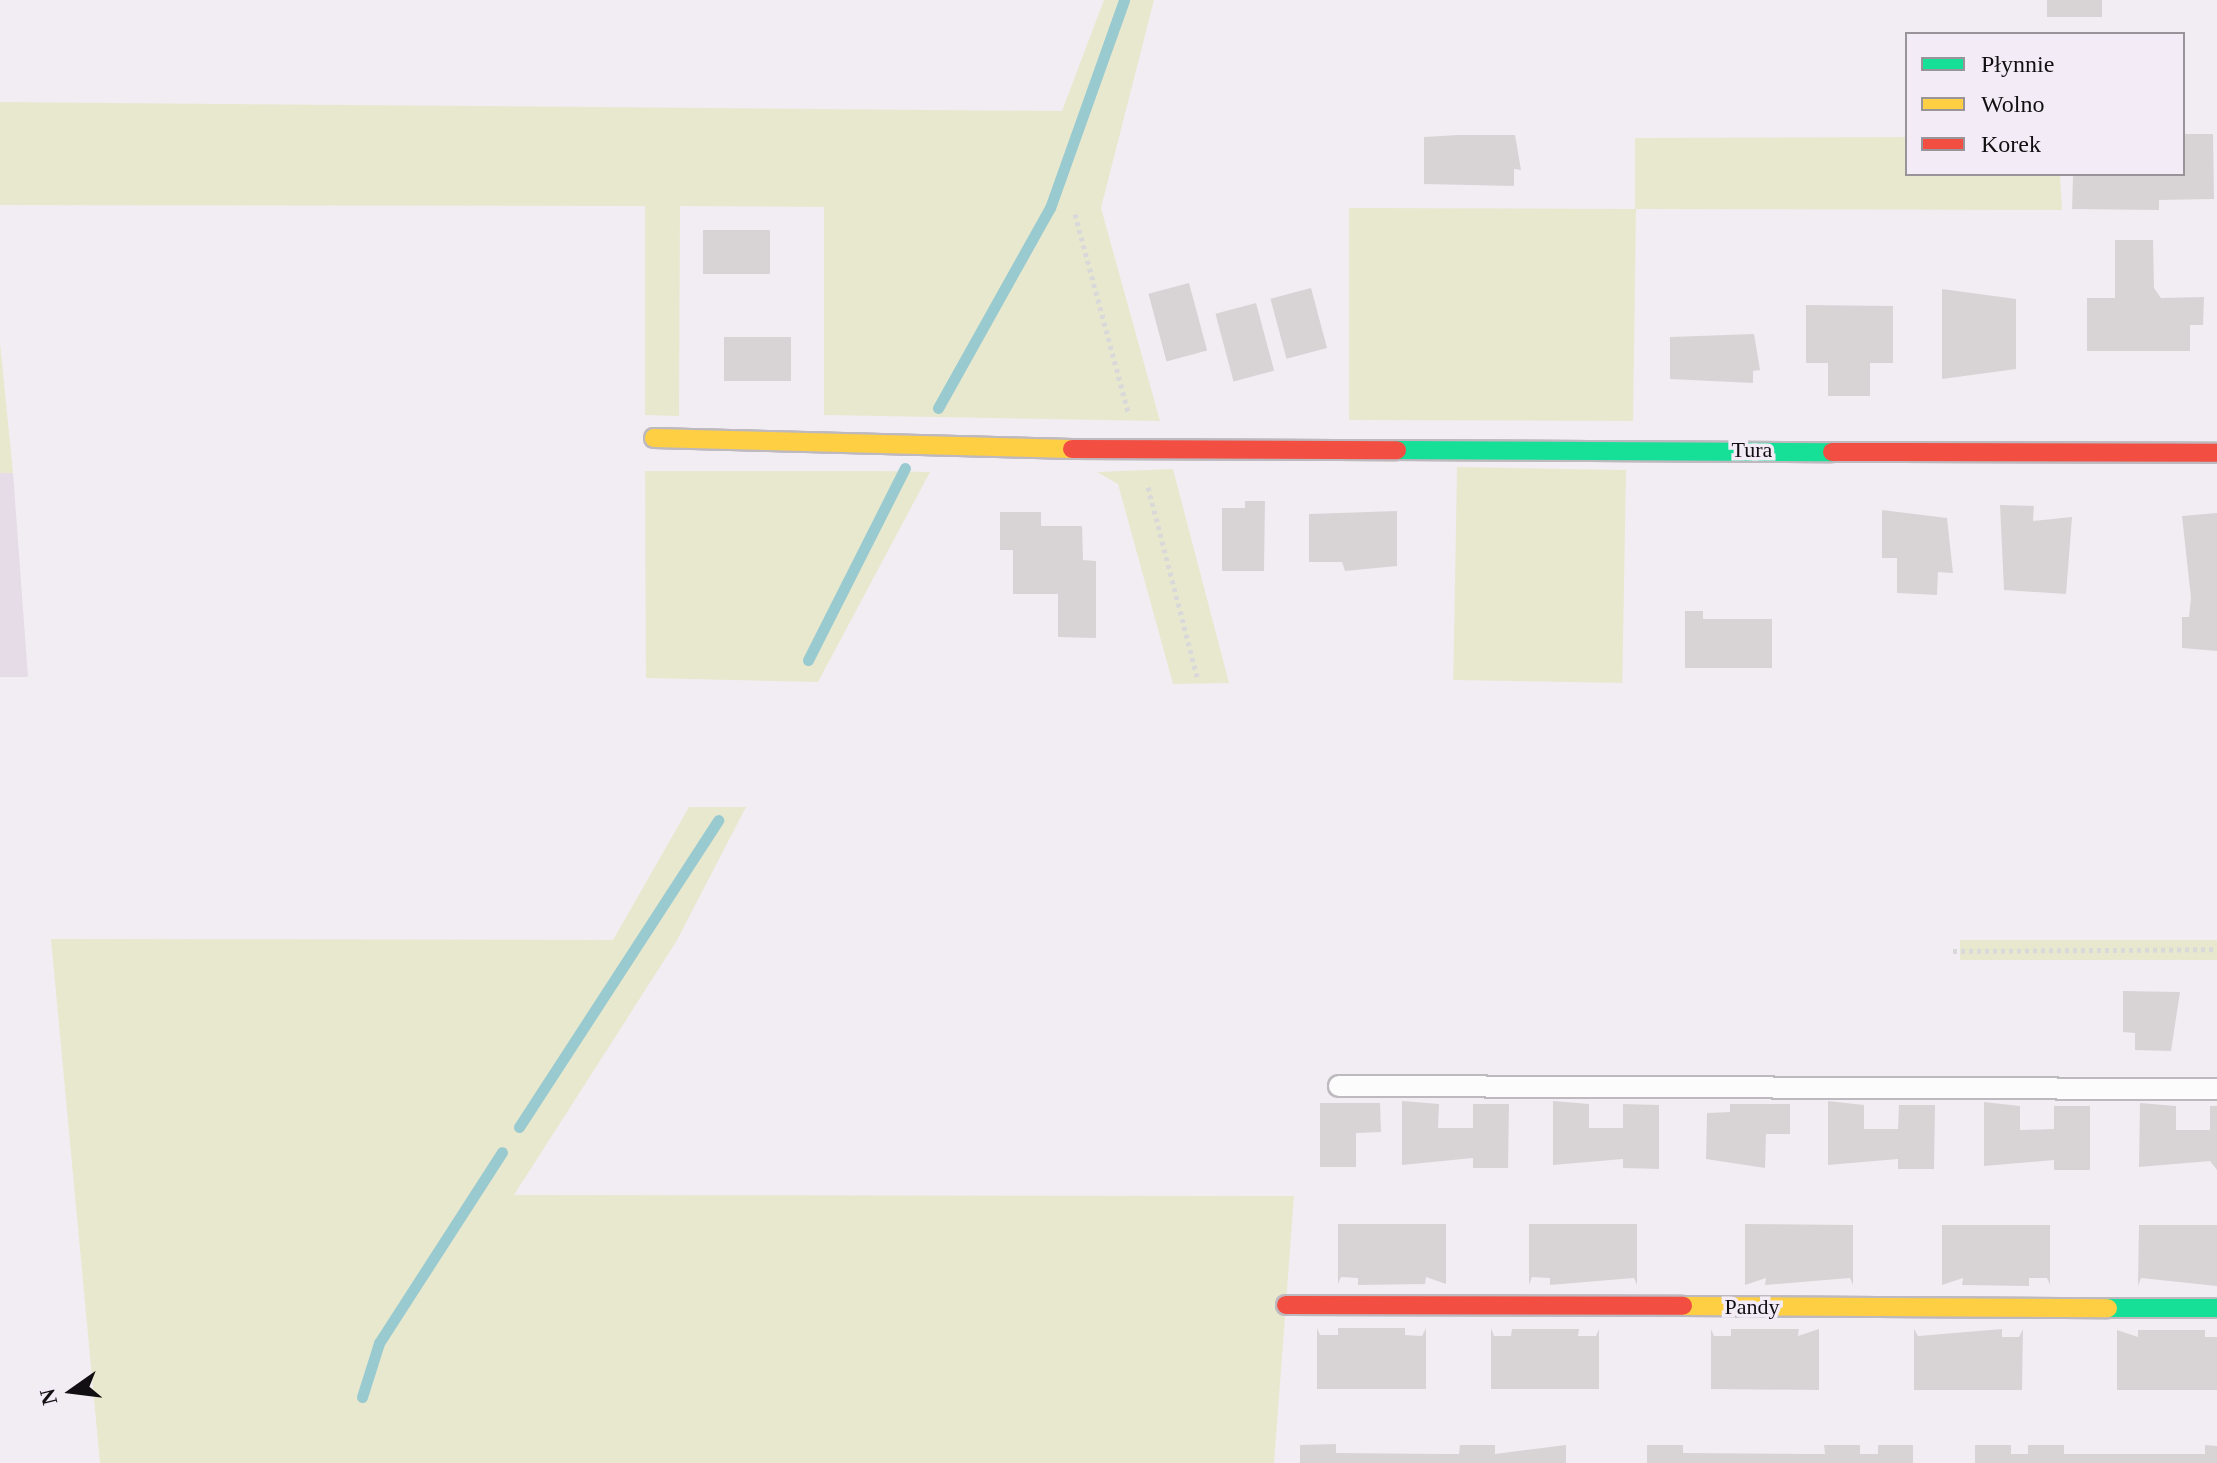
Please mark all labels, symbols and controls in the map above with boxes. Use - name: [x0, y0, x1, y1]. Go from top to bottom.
- legend: [1905, 32, 2185, 176]
- text: Płynnie: [1981, 51, 2054, 77]
- text: Wolno: [1981, 91, 2044, 117]
- text: Korek: [1981, 131, 2041, 157]
- street label: Tura: [1732, 437, 1772, 463]
- street label: Pandy: [1724, 1294, 1780, 1320]
- north arrow: [32, 1351, 112, 1431]
- text: N: [34, 1386, 62, 1408]

